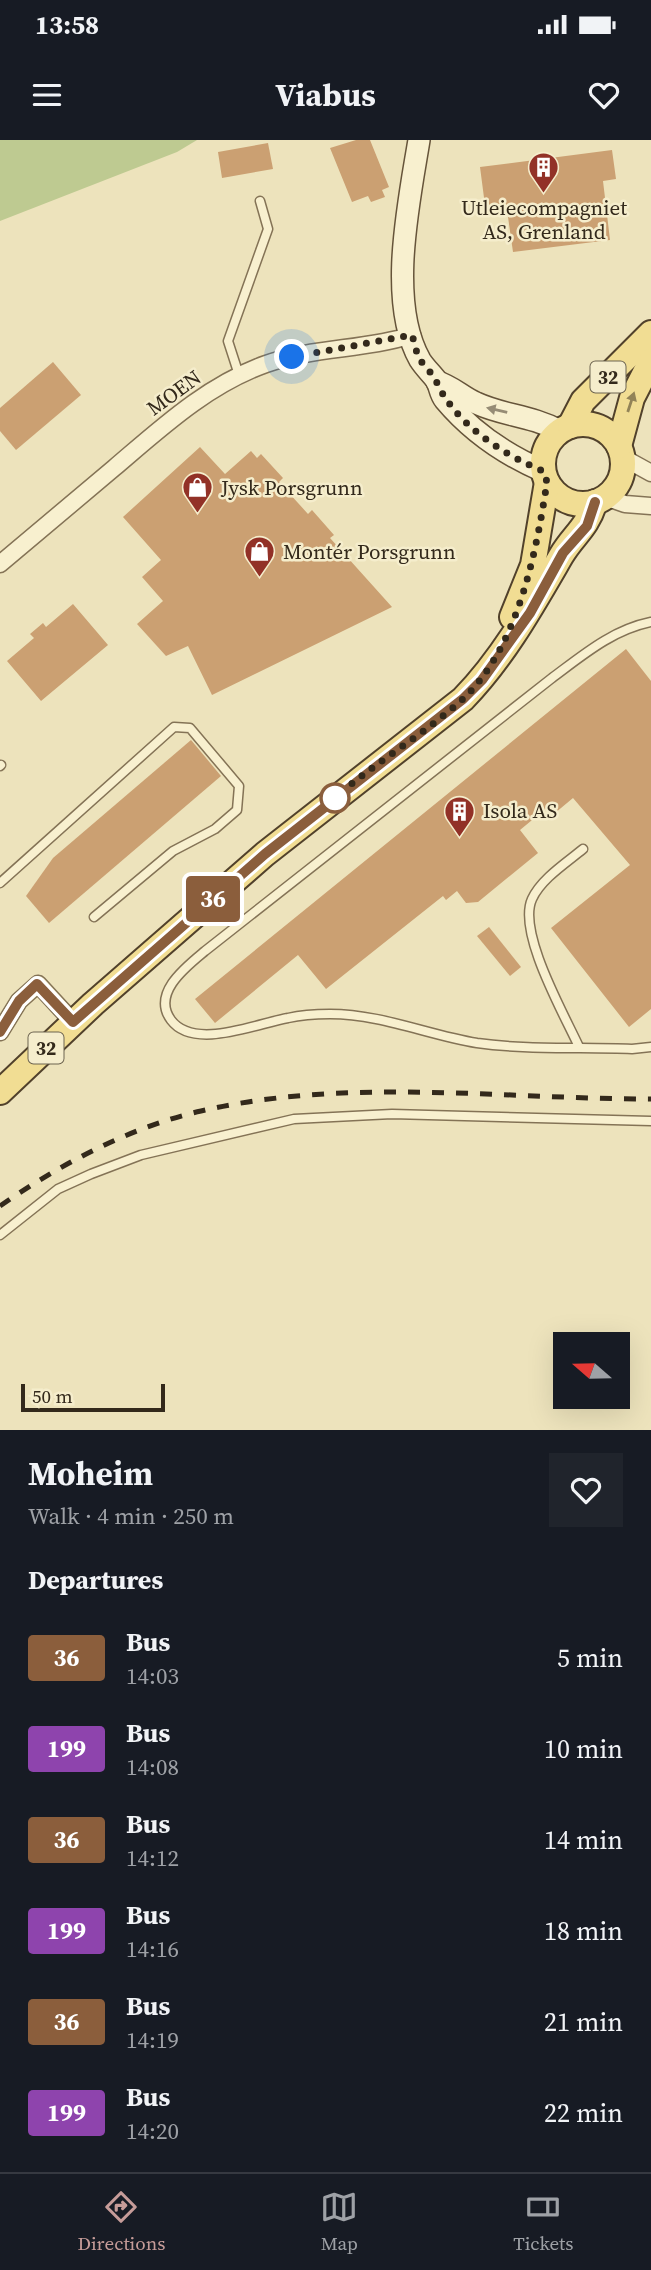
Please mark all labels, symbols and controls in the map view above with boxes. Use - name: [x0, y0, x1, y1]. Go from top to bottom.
- text: 13:58: [35, 7, 99, 43]
- text: Viabus: [275, 73, 376, 117]
- icon: menu: [28, 76, 66, 114]
- icon: heart: [585, 76, 623, 114]
- building icon: Utleiecompagniet AS, Grenland: [527, 151, 561, 195]
- place label: Utleiecompagniet AS, Grenland: [461, 193, 627, 246]
- your location: [274, 339, 309, 374]
- road number: 32: [590, 361, 626, 392]
- street label: MOEN: [141, 363, 207, 422]
- one-way arrow: [626, 392, 637, 413]
- one-way arrow: [486, 404, 508, 415]
- shop icon: Jysk Porsgrunn: [181, 471, 215, 515]
- place label: Jysk Porsgrunn: [220, 473, 363, 502]
- shop icon: Montér Porsgrunn: [243, 535, 277, 579]
- place label: Montér Porsgrunn: [283, 537, 456, 566]
- unlabelled marker: [320, 783, 350, 813]
- building icon: Isola AS: [443, 794, 477, 838]
- place label: Isola AS: [483, 796, 557, 825]
- line badge: 36: [182, 876, 244, 922]
- text: 36: [200, 882, 226, 915]
- road number: 32: [28, 1033, 64, 1064]
- north arrow: [553, 1332, 630, 1409]
- map controls: [553, 1332, 630, 1409]
- scale bar: [21, 1381, 164, 1413]
- text: 50 m: [32, 1383, 73, 1409]
- text: Moheim: [28, 1451, 153, 1496]
- button: heart: [549, 1453, 623, 1527]
- text: Walk · 4 min · 250 m: [28, 1500, 234, 1532]
- text: Departures: [28, 1562, 163, 1598]
- text: Bus: [126, 1624, 170, 1660]
- text: 5 min: [557, 1640, 623, 1676]
- text: 36: [53, 1641, 80, 1674]
- text: 14:03: [126, 1660, 179, 1692]
- text: Bus: [126, 1715, 170, 1751]
- text: 10 min: [544, 1731, 623, 1767]
- text: 199: [47, 1732, 86, 1765]
- text: 14:08: [126, 1751, 179, 1783]
- text: Bus: [126, 1806, 170, 1842]
- text: 14 min: [544, 1822, 623, 1858]
- text: 36: [53, 1823, 80, 1856]
- text: 14:12: [126, 1842, 179, 1874]
- text: Bus: [126, 1897, 170, 1933]
- text: 18 min: [544, 1913, 623, 1949]
- text: 199: [47, 1914, 86, 1947]
- text: 14:16: [126, 1933, 179, 1965]
- text: Bus: [126, 1988, 170, 2024]
- text: 21 min: [544, 2004, 623, 2040]
- text: 36: [53, 2005, 80, 2038]
- text: 14:19: [126, 2024, 179, 2056]
- text: Bus: [126, 2079, 170, 2115]
- text: 22 min: [544, 2095, 623, 2131]
- text: 199: [47, 2096, 86, 2129]
- text: 14:20: [126, 2115, 179, 2147]
- tab: Directions: [77, 2188, 165, 2256]
- tab: Map: [320, 2188, 358, 2256]
- tab: Tickets: [513, 2188, 574, 2256]

